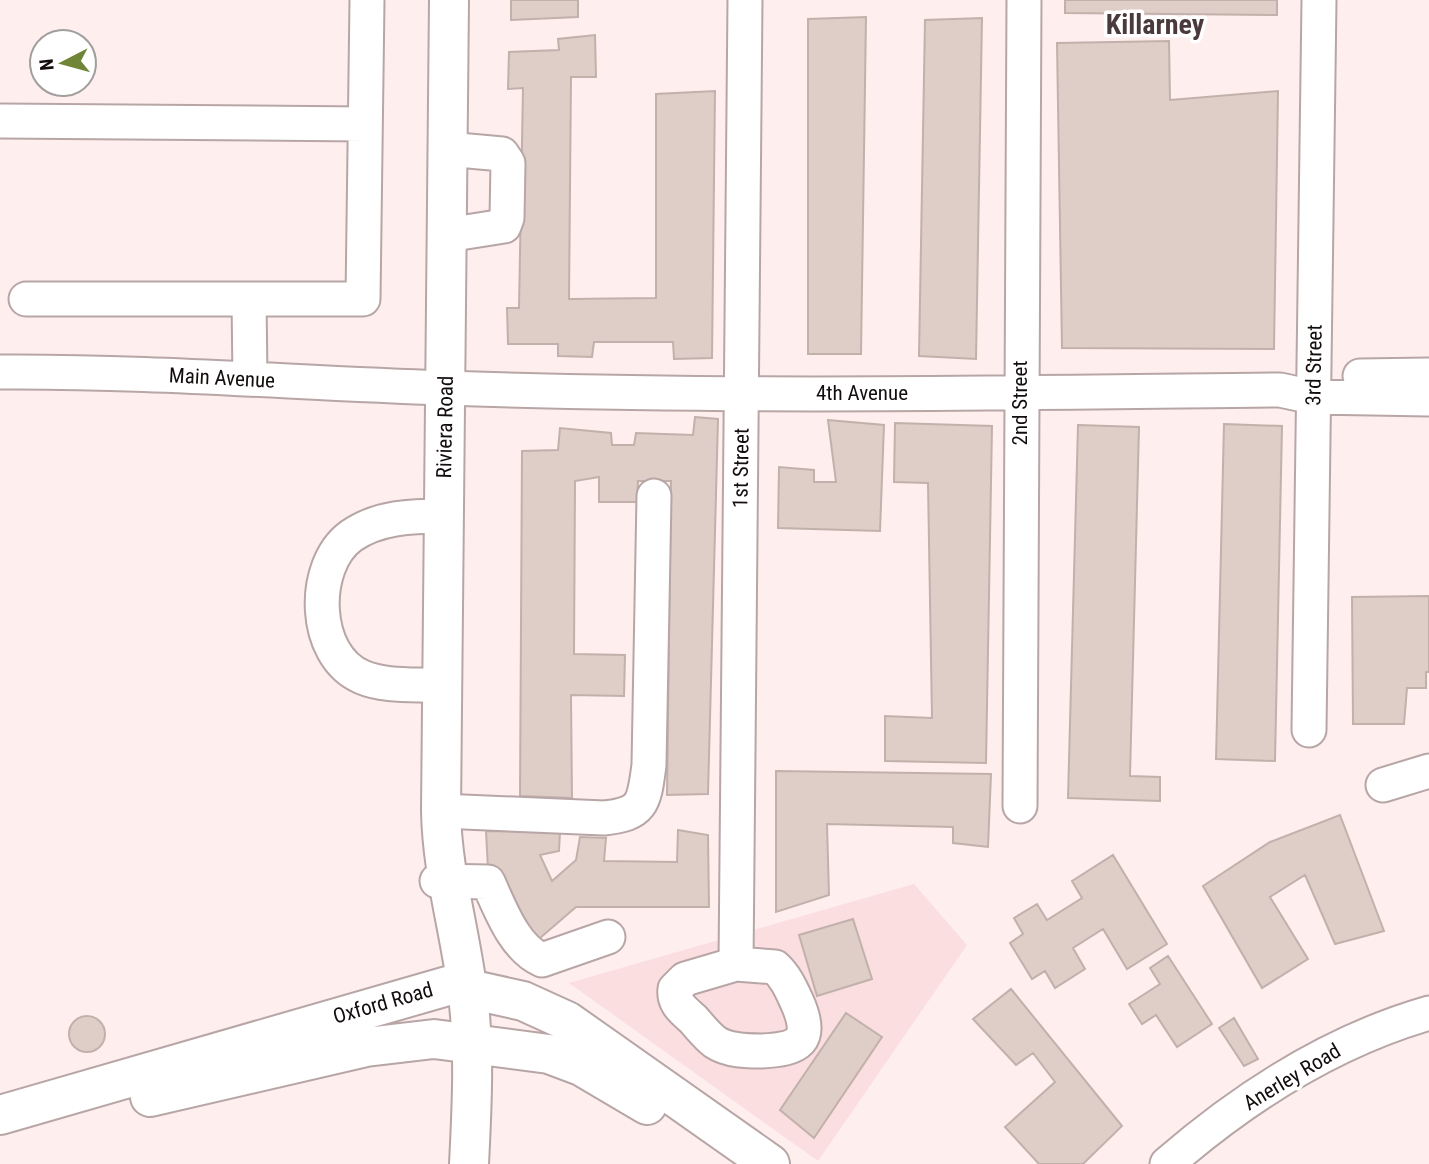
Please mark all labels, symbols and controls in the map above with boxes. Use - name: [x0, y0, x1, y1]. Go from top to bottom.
- district label: Killarney: [1106, 8, 1205, 41]
- north arrow: [28, 28, 98, 98]
- text: N: [35, 58, 59, 72]
- street label: 3rd Street: [1301, 324, 1327, 406]
- street label: 2nd Street: [1008, 361, 1032, 445]
- street label: Main Avenue: [168, 363, 276, 393]
- street label: Riviera Road: [432, 375, 458, 479]
- street label: 4th Avenue: [816, 381, 908, 405]
- street label: 1st Street: [728, 428, 754, 508]
- street label: Oxford Road: [330, 977, 436, 1029]
- street label: Anerley Road: [1239, 1039, 1345, 1115]

